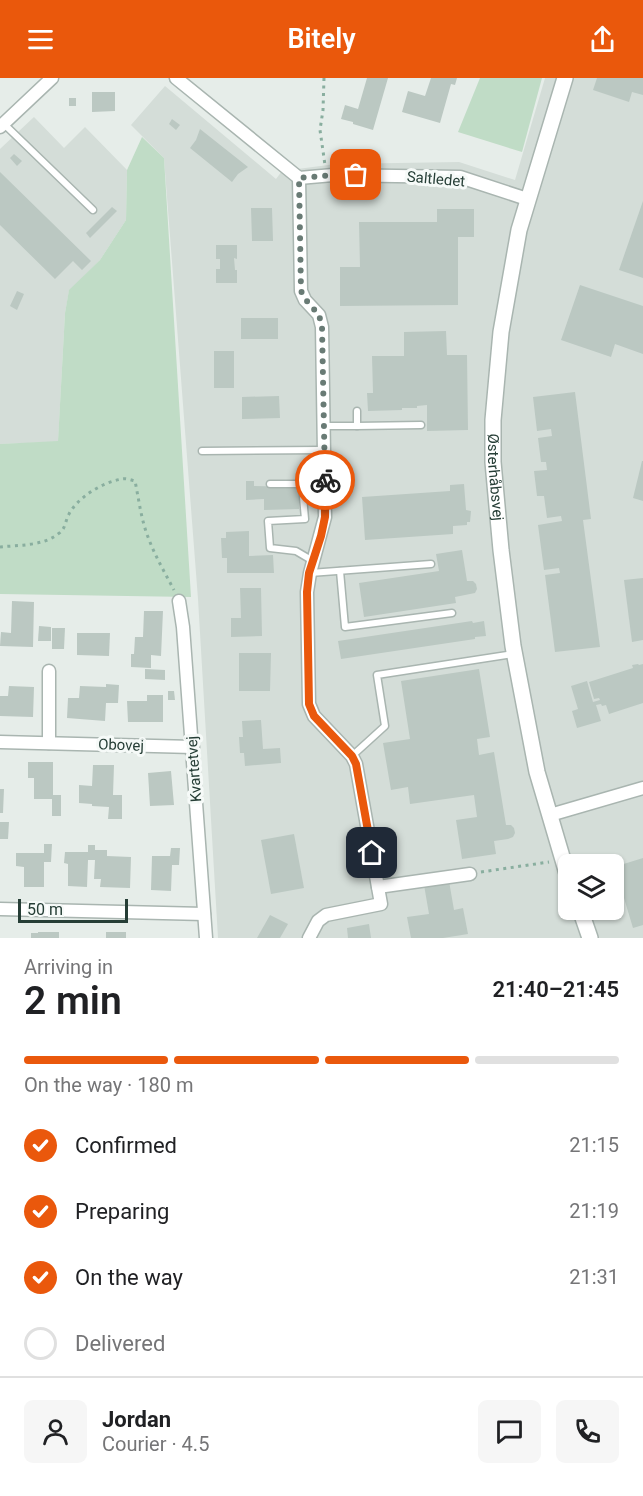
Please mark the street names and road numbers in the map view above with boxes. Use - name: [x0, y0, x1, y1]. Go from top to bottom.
- street label: Saltledet: [406, 167, 466, 191]
- street label: Østerhåbsvej: [484, 434, 507, 522]
- street label: Obovej: [98, 735, 144, 755]
- street label: Kvartetvej: [183, 735, 205, 803]

